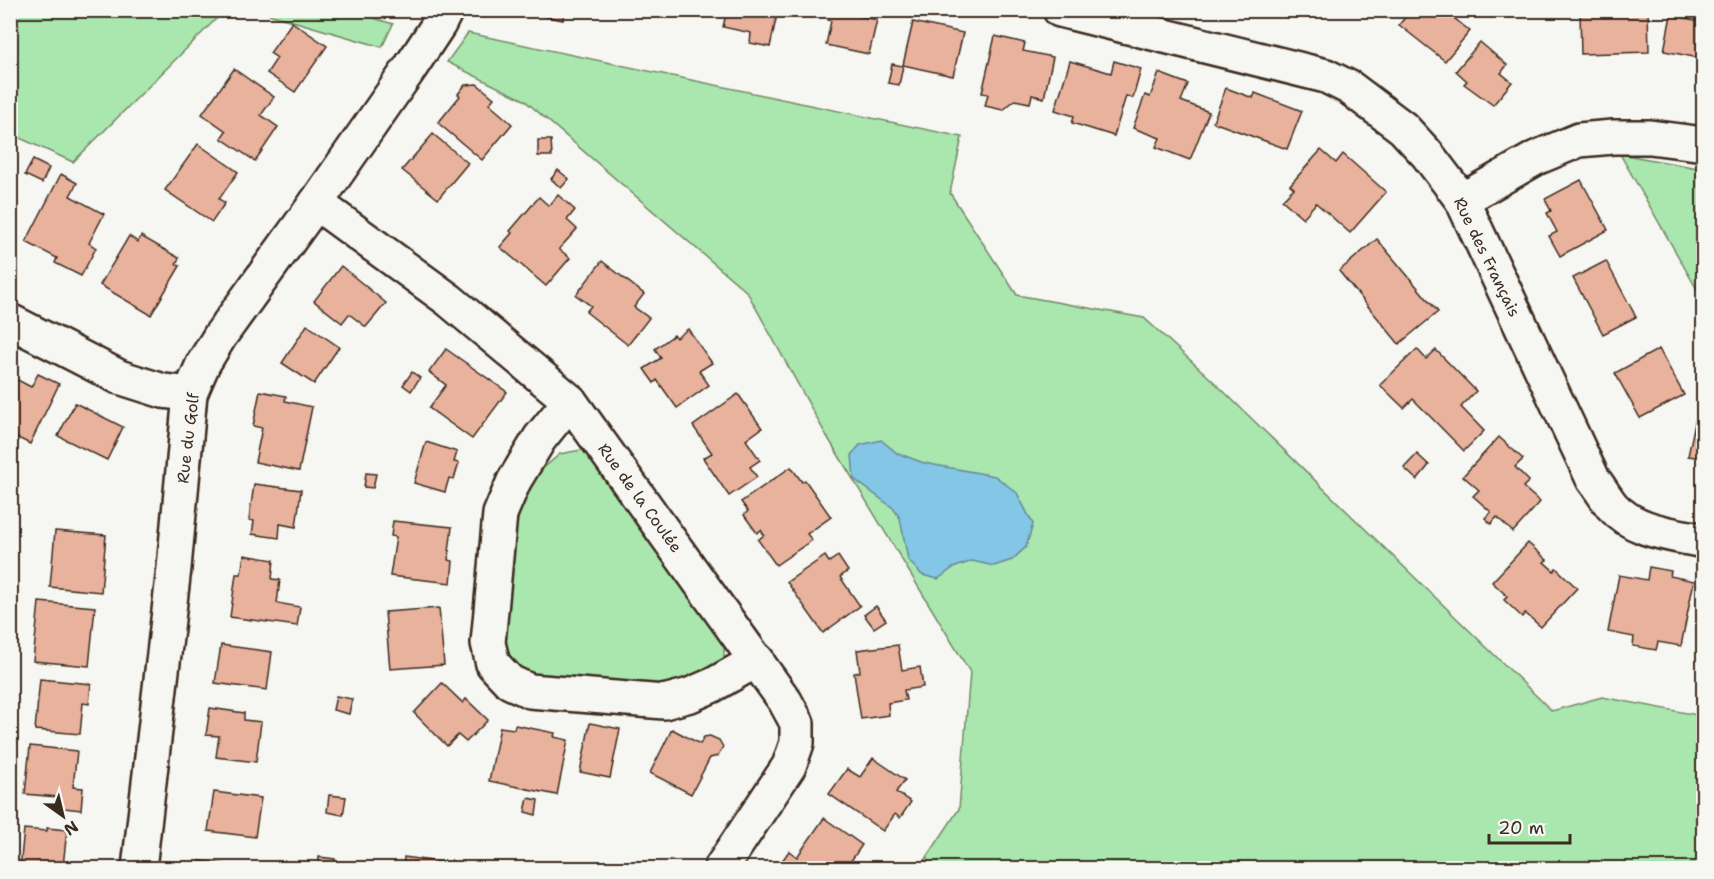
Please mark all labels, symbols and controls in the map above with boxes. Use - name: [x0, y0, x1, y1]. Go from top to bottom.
- street label: Rue des Français: [1449, 194, 1525, 320]
- street label: Rue du Golf: [172, 390, 204, 485]
- street label: Rue de la Coulée: [593, 439, 687, 557]
- north arrow: [33, 786, 93, 846]
- scale bar: [1489, 807, 1570, 845]
- text: N: [60, 816, 82, 840]
- text: 20 m: [1498, 816, 1544, 840]

